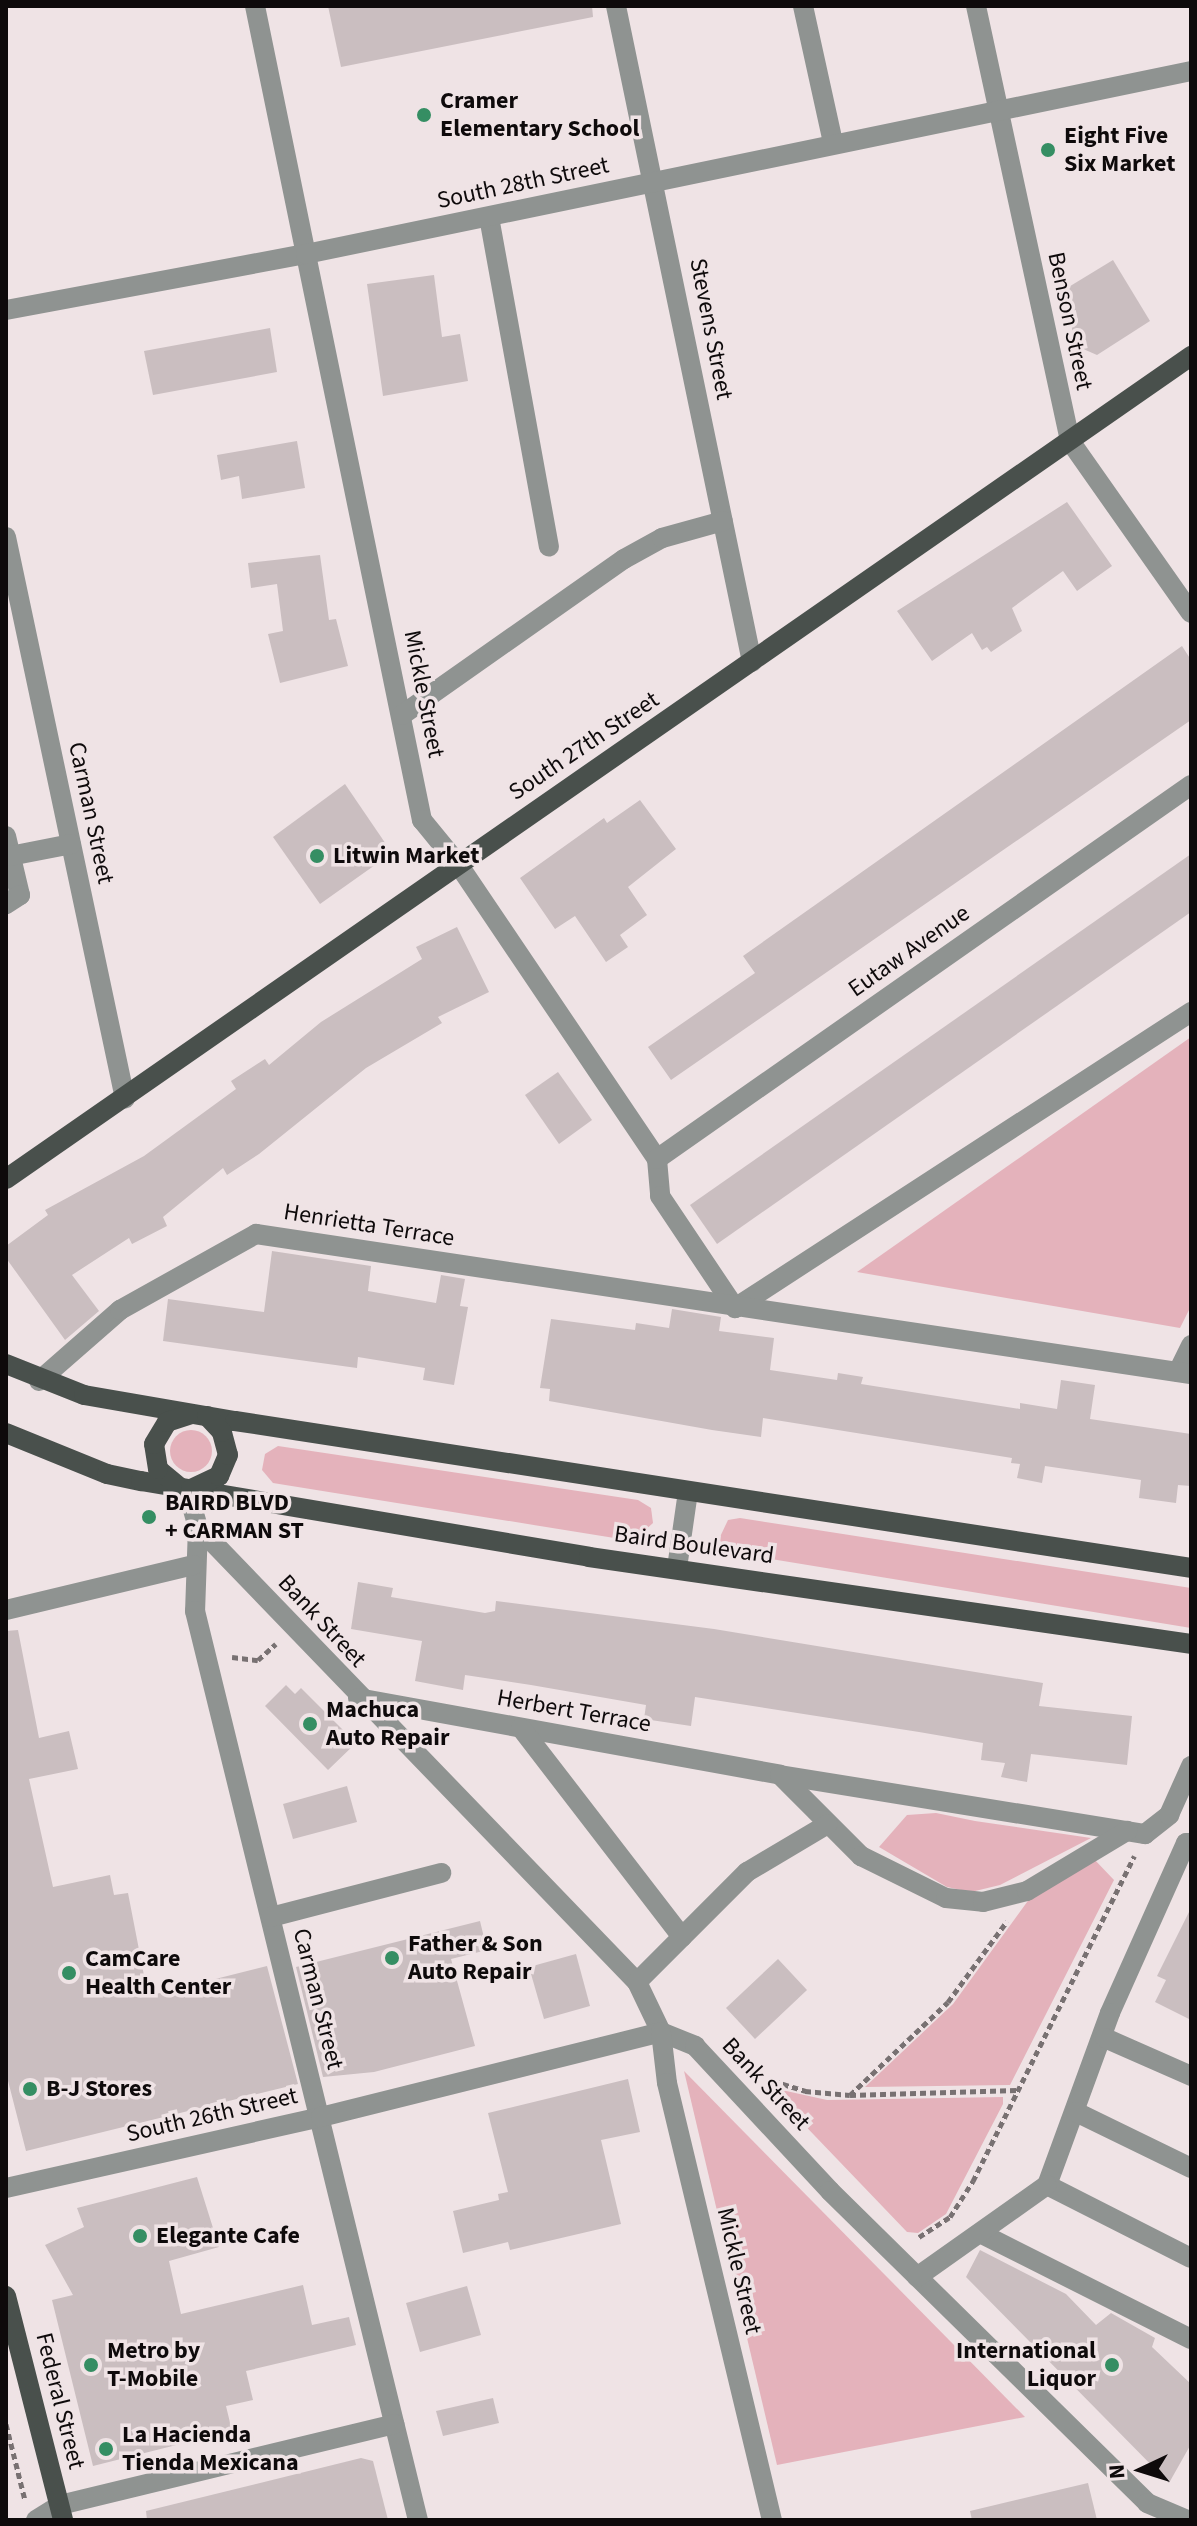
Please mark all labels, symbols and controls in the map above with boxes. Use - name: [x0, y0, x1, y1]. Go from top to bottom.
- place label: Cramer Elementary School: [440, 87, 639, 143]
- marker: Cramer Elementary School: [415, 106, 433, 124]
- place label: Eight Five Six Market: [1064, 122, 1175, 178]
- marker: Eight Five Six Market: [1039, 141, 1057, 159]
- street label: South 28th Street: [435, 151, 611, 215]
- street label: Benson Street: [1041, 249, 1099, 393]
- street label: Stevens Street: [683, 256, 739, 402]
- street label: Mickle Street: [398, 628, 450, 760]
- street label: South 27th Street: [503, 685, 665, 807]
- street label: Carman Street: [62, 739, 120, 887]
- place label: Litwin Market: [333, 842, 479, 870]
- marker: Litwin Market: [308, 847, 326, 865]
- street label: Eutaw Avenue: [843, 899, 975, 1003]
- street label: Henrietta Terrace: [282, 1197, 456, 1253]
- place label: BAIRD BLVD + CARMAN ST: [165, 1489, 304, 1545]
- marker: BAIRD BLVD + CARMAN ST: [140, 1508, 158, 1526]
- street label: Baird Boulevard: [612, 1520, 776, 1570]
- street label: Bank Street: [272, 1569, 372, 1673]
- street label: Herbert Terrace: [495, 1683, 653, 1739]
- place label: Machuca Auto Repair: [326, 1696, 449, 1752]
- marker: Machuca Auto Repair: [301, 1715, 319, 1733]
- street label: Carman Street: [287, 1926, 349, 2072]
- place label: Father & Son Auto Repair: [408, 1930, 543, 1986]
- place label: CamCare Health Center: [85, 1945, 231, 2001]
- marker: Father & Son Auto Repair: [383, 1949, 401, 1967]
- marker: CamCare Health Center: [60, 1964, 78, 1982]
- street label: Bank Street: [716, 2032, 816, 2136]
- place label: B-J Stores: [46, 2075, 152, 2103]
- marker: B-J Stores: [21, 2080, 39, 2098]
- street label: South 26th Street: [124, 2081, 300, 2149]
- street label: Mickle Street: [710, 2205, 768, 2337]
- place label: Elegante Cafe: [156, 2222, 300, 2250]
- marker: Elegante Cafe: [131, 2227, 149, 2245]
- street label: Federal Street: [29, 2330, 91, 2472]
- place label: Metro by T-Mobile: [107, 2337, 200, 2393]
- place label: International Liquor: [956, 2337, 1096, 2393]
- marker: Metro by T-Mobile: [82, 2356, 100, 2374]
- marker: International Liquor: [1103, 2356, 1121, 2374]
- place label: La Hacienda Tienda Mexicana: [122, 2421, 299, 2477]
- north arrow: [1101, 2430, 1181, 2510]
- marker: La Hacienda Tienda Mexicana: [97, 2440, 115, 2458]
- text: N: [1101, 2463, 1134, 2480]

